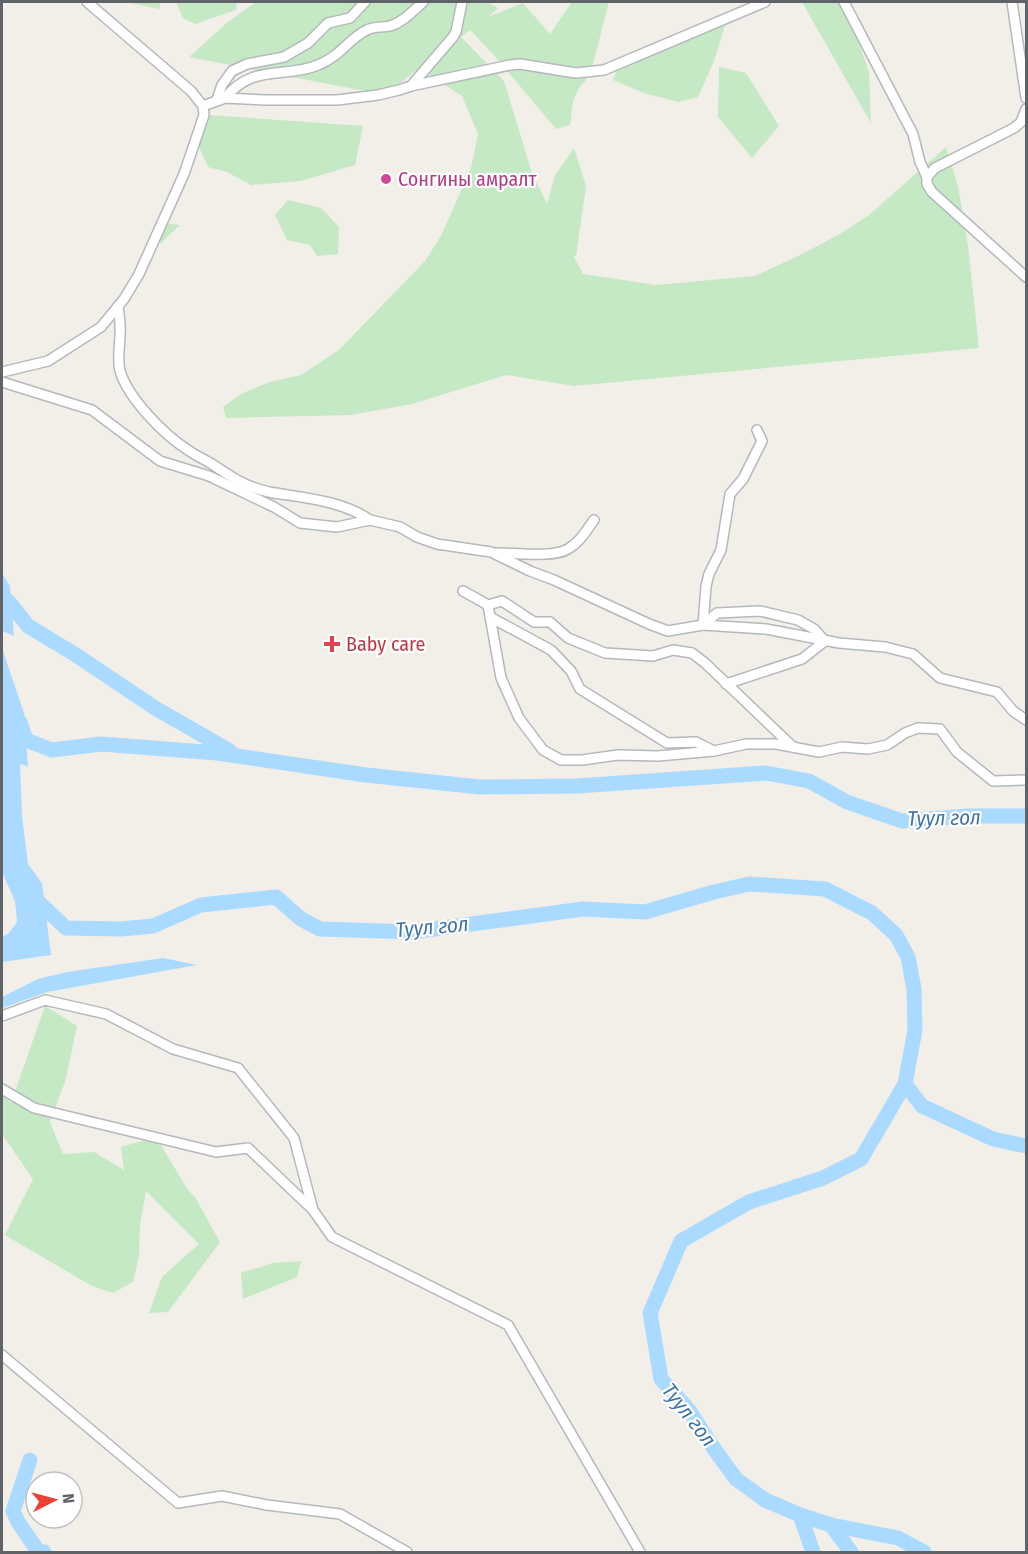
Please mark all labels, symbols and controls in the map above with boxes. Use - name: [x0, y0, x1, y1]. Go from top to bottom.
- place label: Сонгины амралт: [398, 167, 538, 191]
- marker: Сонгины амралт: [379, 172, 393, 186]
- place label: Baby care: [346, 632, 425, 656]
- marker: Baby care: [323, 635, 341, 653]
- water label: Туул гол: [907, 804, 981, 832]
- water label: Туул гол: [394, 911, 470, 943]
- water label: Туул гол: [656, 1378, 722, 1452]
- north arrow: [24, 1470, 84, 1530]
- text: N: [58, 1493, 78, 1504]

